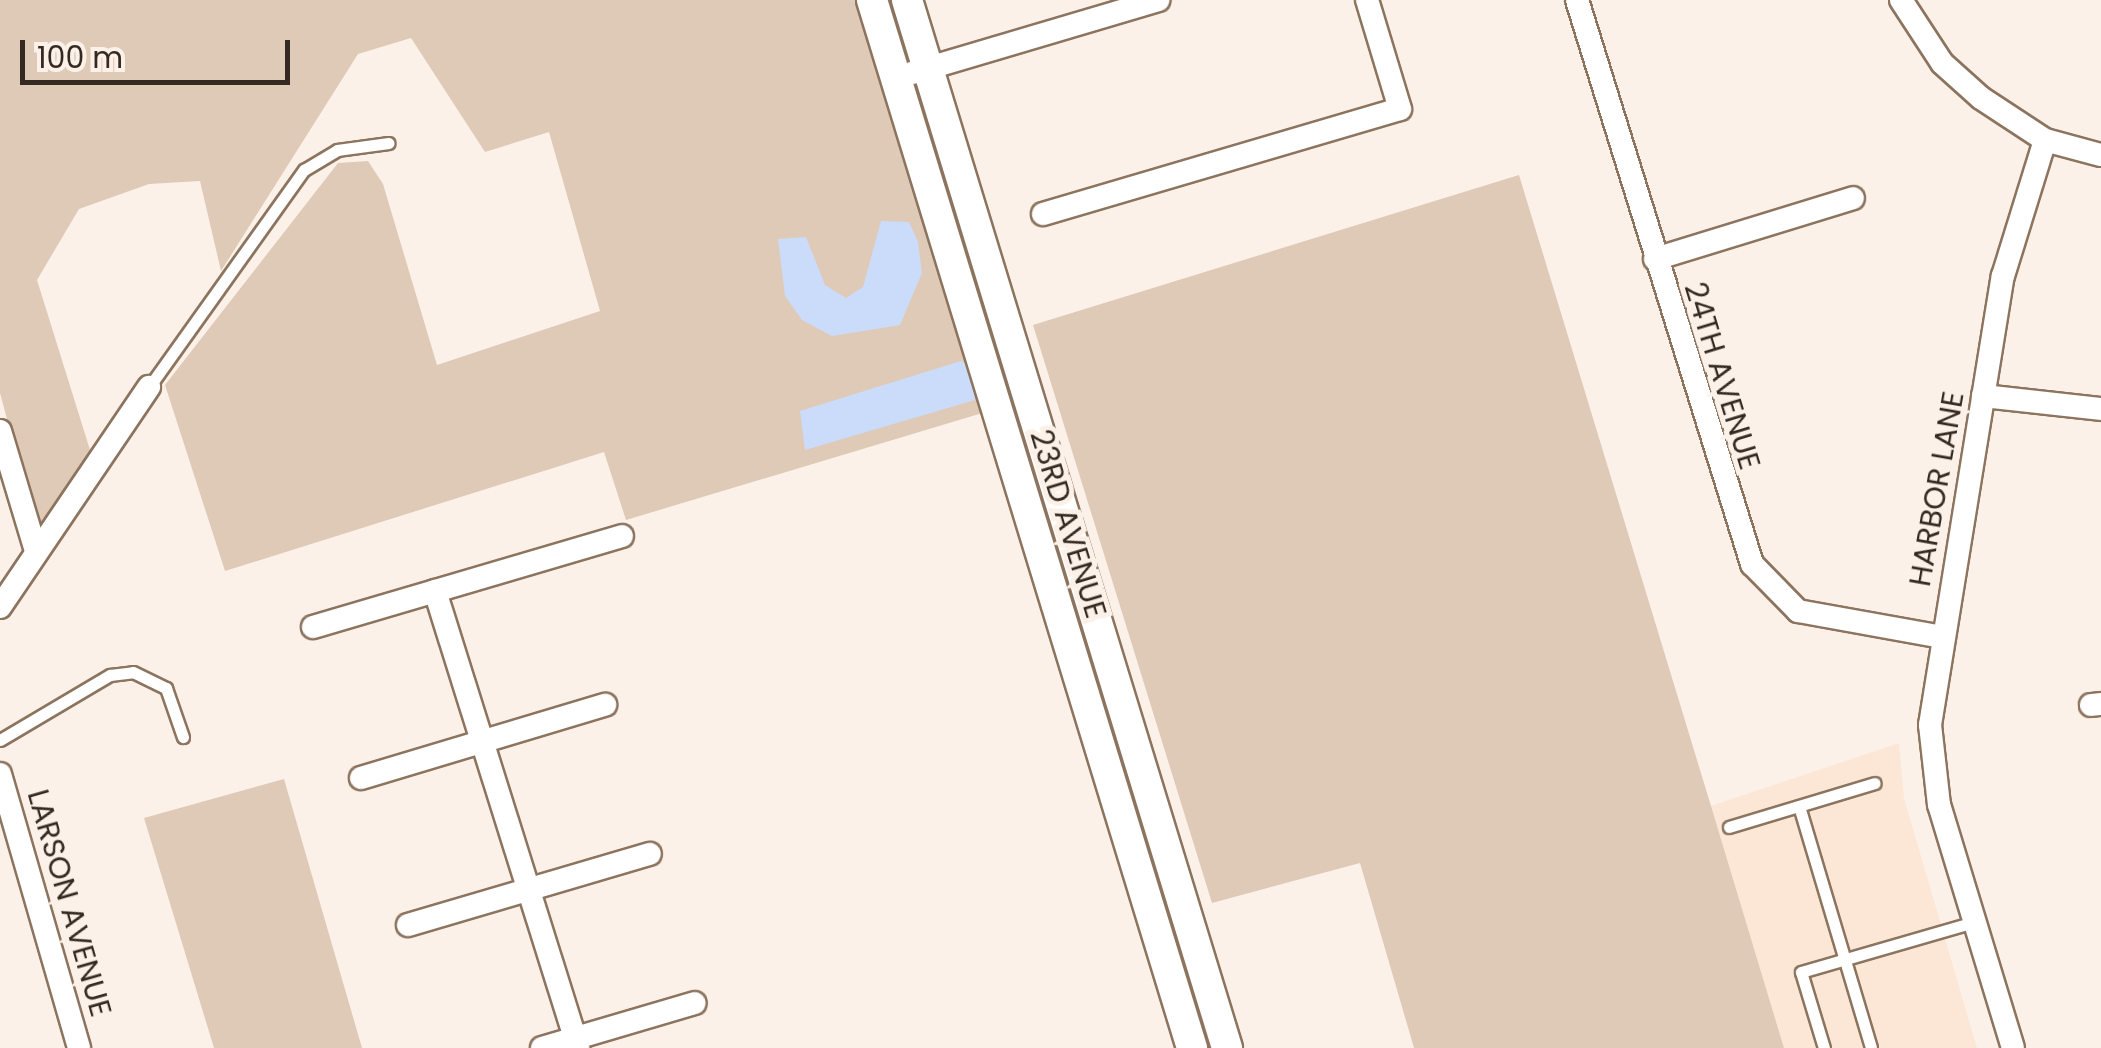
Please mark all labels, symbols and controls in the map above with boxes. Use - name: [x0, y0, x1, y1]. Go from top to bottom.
- scale bar: [25, 20, 295, 82]
- text: 100 m: [37, 36, 123, 79]
- street label: 24TH AVENUE: [1676, 278, 1768, 474]
- street label: HARBOR LANE: [1902, 389, 1972, 589]
- street label: 23RD AVENUE: [1022, 425, 1114, 623]
- street label: LARSON AVENUE: [19, 785, 119, 1021]

